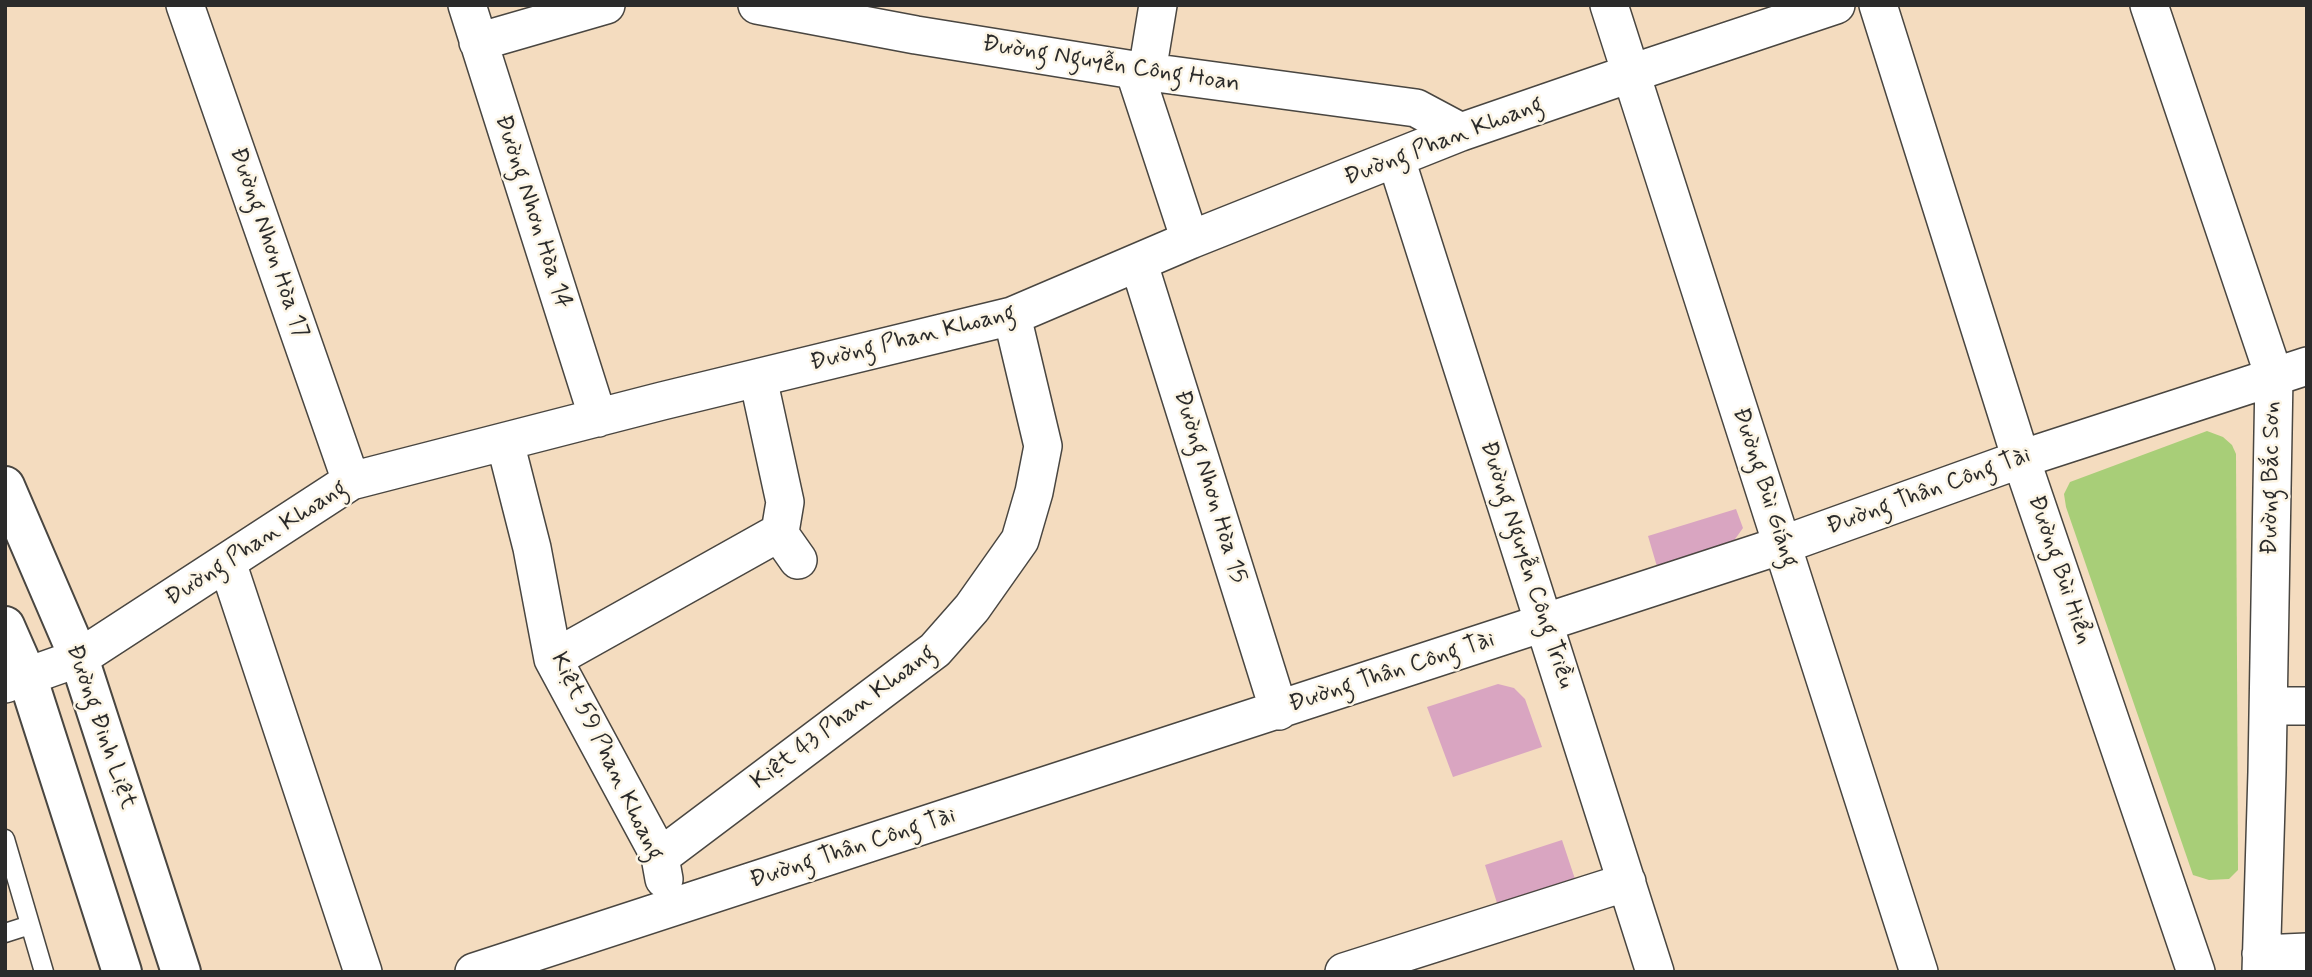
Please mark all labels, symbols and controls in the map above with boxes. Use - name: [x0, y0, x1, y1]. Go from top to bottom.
- street label: Đường Nguyễn Công Hoan: [980, 30, 1242, 100]
- street label: Đường Phan Khoang: [1340, 91, 1548, 193]
- street label: Đường Nhơn Hòa 14: [487, 112, 577, 312]
- street label: Đường Nhơn Hòa 17: [222, 144, 314, 342]
- street label: Đường Phan Khoang: [807, 300, 1019, 378]
- street label: Đường Nhơn Hòa 15: [1166, 387, 1252, 587]
- street label: Đường Bắc Sơn: [2256, 401, 2288, 555]
- street label: Đường Bùi Giáng: [1725, 404, 1803, 572]
- street label: Đường Nguyễn Công Triều: [1472, 438, 1580, 692]
- street label: Đường Thân Công Tài: [1823, 442, 2035, 542]
- street label: Đường Phan Khoang: [161, 475, 353, 613]
- street label: Đường Bùi Hiển: [2020, 492, 2098, 648]
- street label: Đường Thân Công Tài: [1285, 626, 1499, 720]
- street label: Kiệt 43 Phan Khoang: [746, 639, 942, 797]
- street label: Đường Đinh Liệt: [58, 641, 142, 813]
- street label: Kiệt 59 Phan Khoang: [543, 648, 669, 866]
- street label: Đường Thân Công Tài: [746, 802, 960, 896]

